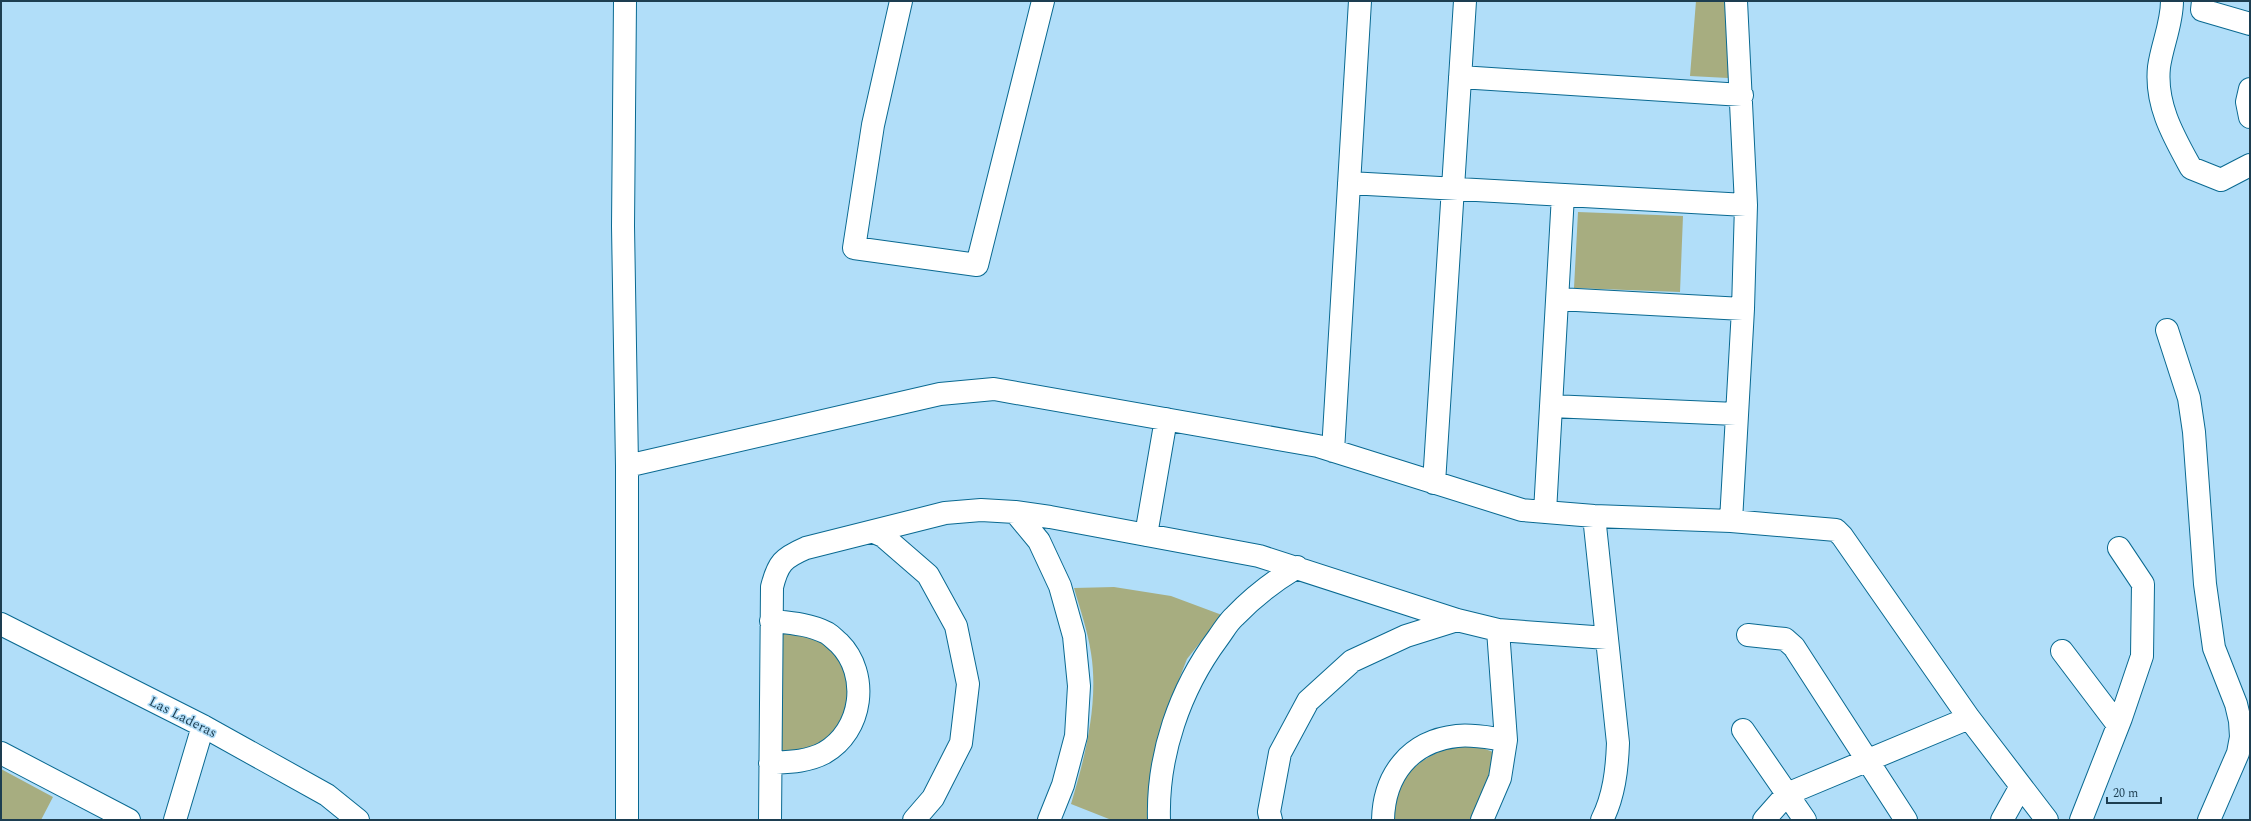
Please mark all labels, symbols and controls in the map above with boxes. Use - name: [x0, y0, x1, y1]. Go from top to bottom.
- street label: Las Laderas: [145, 691, 221, 743]
- scale bar: [2107, 779, 2161, 805]
- text: 20 m: [2113, 784, 2138, 803]

